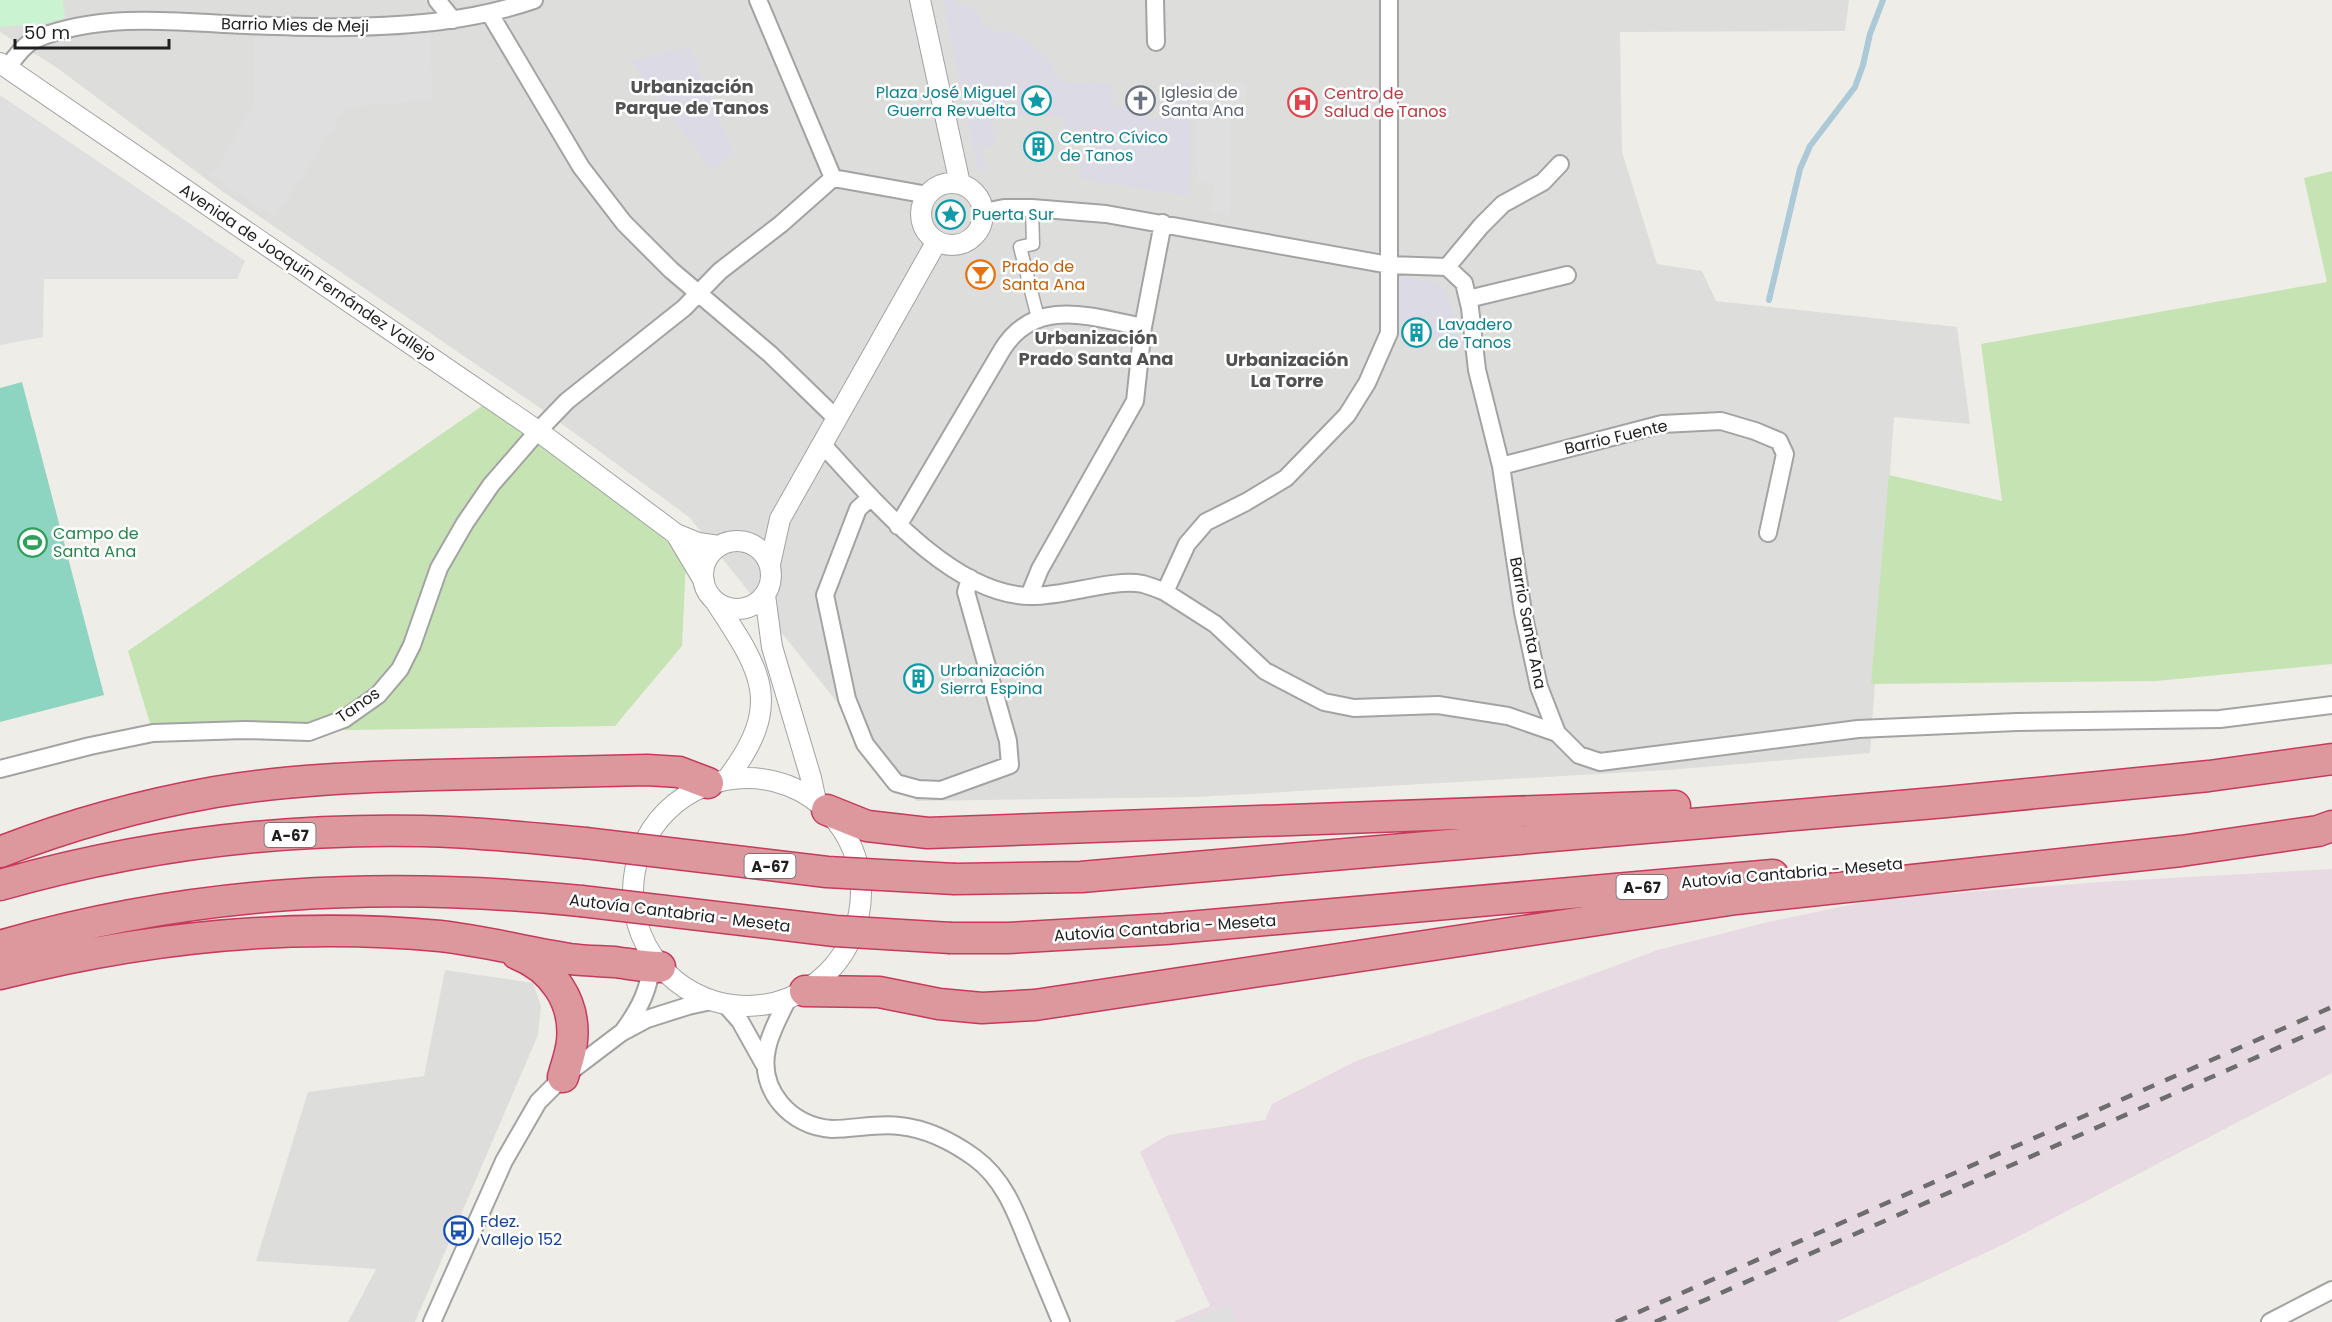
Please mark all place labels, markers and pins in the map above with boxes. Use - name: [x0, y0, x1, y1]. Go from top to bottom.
- place label: Plaza José Miguel Guerra Revuelta: [876, 81, 1016, 122]
- place label: Iglesia de Santa Ana: [1161, 81, 1244, 122]
- place label: Centro de Salud de Tanos: [1324, 82, 1447, 123]
- place icon: Plaza José Miguel Guerra Revuelta: [1021, 85, 1053, 117]
- church icon: Iglesia de Santa Ana: [1124, 85, 1156, 117]
- hospital icon: Centro de Salud de Tanos: [1287, 86, 1319, 118]
- place label: Centro Cívico de Tanos: [1060, 126, 1168, 167]
- building icon: Centro Cívico de Tanos: [1023, 130, 1055, 162]
- place icon: Puerta Sur: [935, 198, 967, 230]
- place label: Puerta Sur: [972, 203, 1054, 226]
- place label: Prado de Santa Ana: [1002, 255, 1085, 296]
- bar icon: Prado de Santa Ana: [965, 259, 997, 291]
- place label: Lavadero de Tanos: [1438, 313, 1512, 354]
- building icon: Lavadero de Tanos: [1401, 317, 1433, 349]
- place label: Campo de Santa Ana: [53, 522, 139, 563]
- sports icon: Campo de Santa Ana: [16, 526, 48, 558]
- place label: Urbanización Sierra Espina: [940, 659, 1045, 700]
- building icon: Urbanización Sierra Espina: [903, 663, 935, 695]
- place label: Fdez. Vallejo 152: [480, 1210, 562, 1251]
- bus stop icon: Fdez. Vallejo 152: [443, 1214, 475, 1246]

